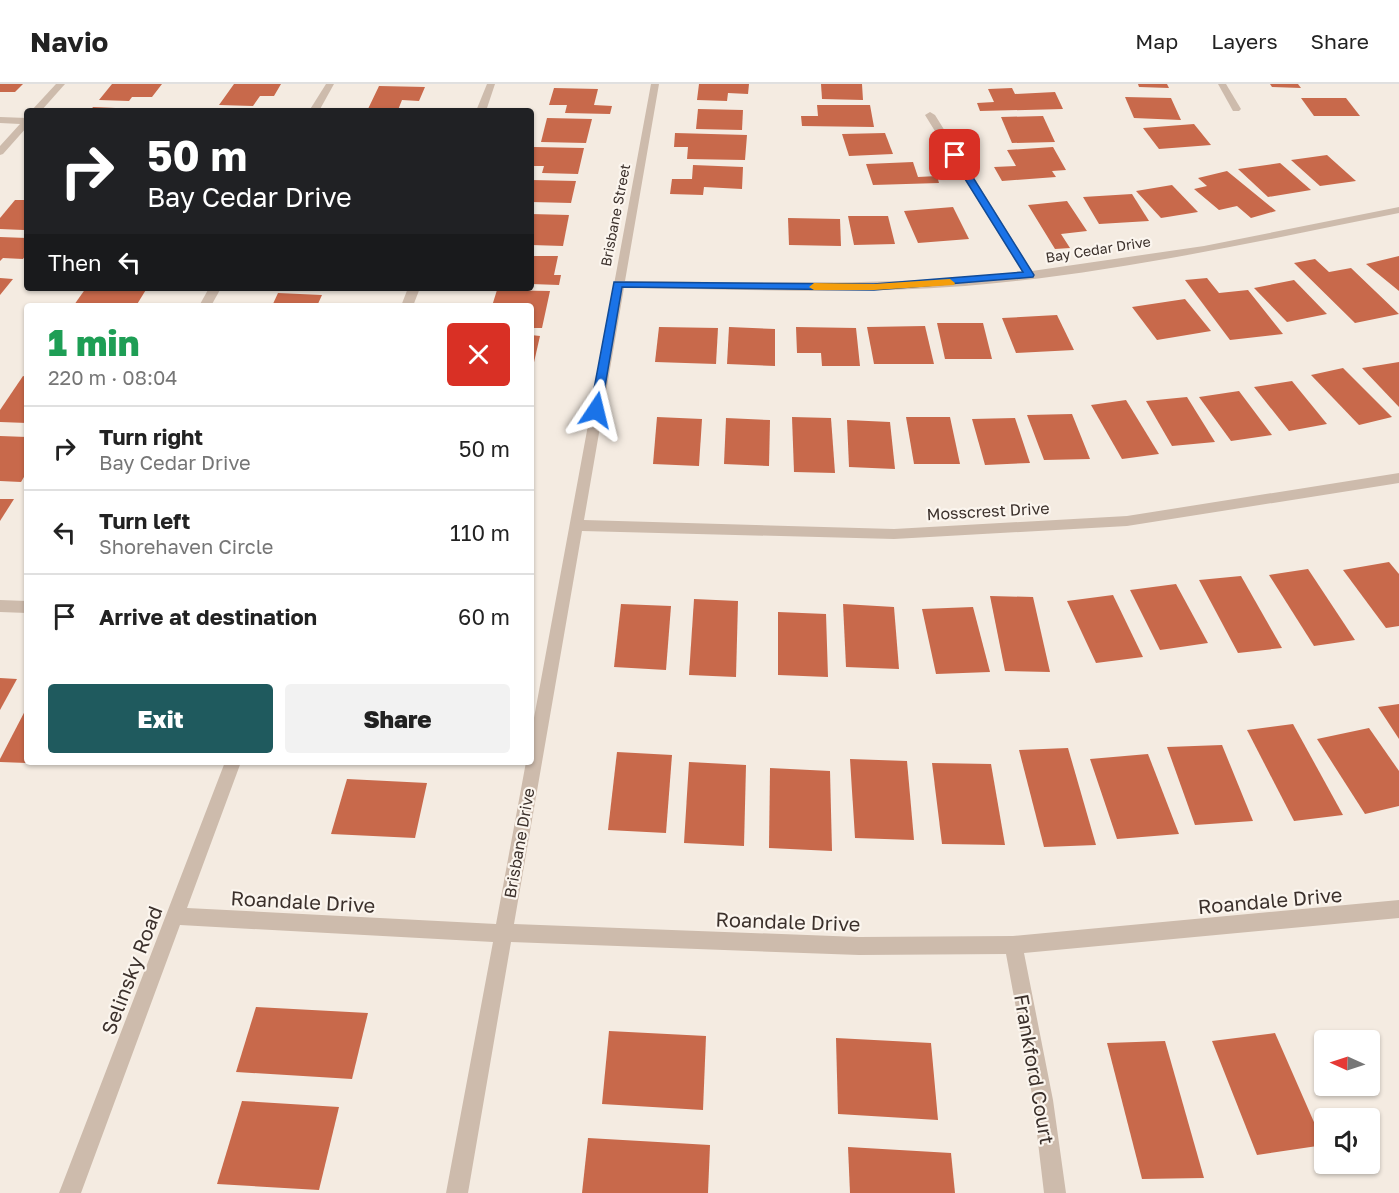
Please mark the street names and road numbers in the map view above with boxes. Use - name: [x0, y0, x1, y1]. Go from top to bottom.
- street label: Brisbane Street: [597, 162, 633, 268]
- street label: Bay Cedar Drive: [1044, 232, 1152, 266]
- street label: Mosscrest Drive: [926, 498, 1050, 524]
- street label: Brisbane Drive: [499, 786, 539, 900]
- street label: Roandale Drive: [1197, 882, 1343, 918]
- street label: Roandale Drive: [230, 885, 376, 917]
- street label: Selinsky Road: [95, 902, 167, 1038]
- street label: Roandale Drive: [715, 906, 861, 936]
- street label: Frankford Court: [1010, 992, 1060, 1146]

